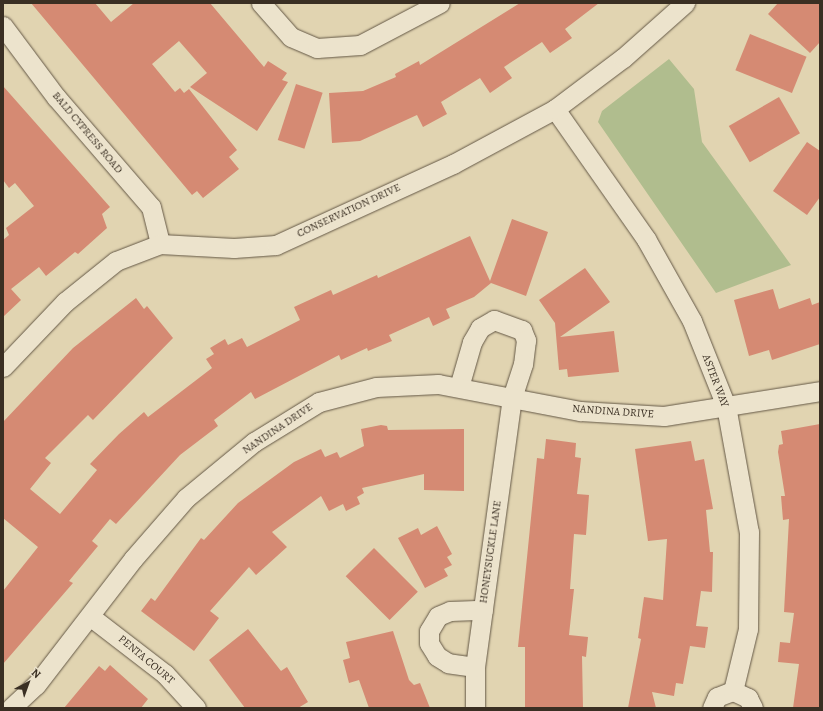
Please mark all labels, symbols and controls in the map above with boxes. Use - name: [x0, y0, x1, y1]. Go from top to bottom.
- street label: BALD CYPRESS ROAD: [49, 90, 125, 176]
- street label: CONSERVATION DRIVE: [295, 181, 403, 241]
- street label: ASTER WAY: [699, 353, 731, 409]
- street label: NANDINA DRIVE: [240, 401, 316, 457]
- street label: NANDINA DRIVE: [572, 403, 654, 421]
- street label: HONEYSUCKLE LANE: [477, 500, 505, 604]
- street label: PENTA COURT: [115, 633, 177, 687]
- north arrow: [8, 663, 48, 703]
- text: N: [28, 665, 44, 682]

